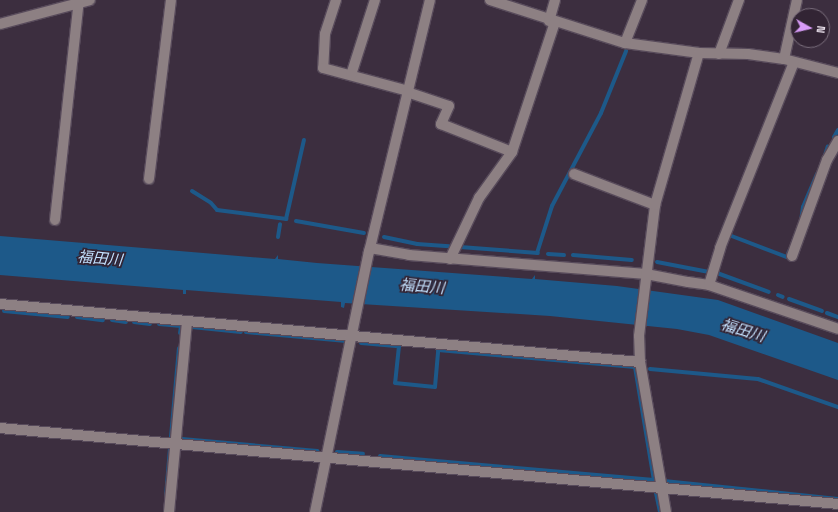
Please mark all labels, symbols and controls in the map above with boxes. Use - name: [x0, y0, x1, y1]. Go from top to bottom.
- north arrow: [790, 8, 830, 48]
- text: N: [813, 25, 828, 34]
- water label: 福田川: [77, 247, 123, 269]
- water label: 福田川: [399, 275, 445, 297]
- water label: 福田川: [719, 315, 767, 345]

